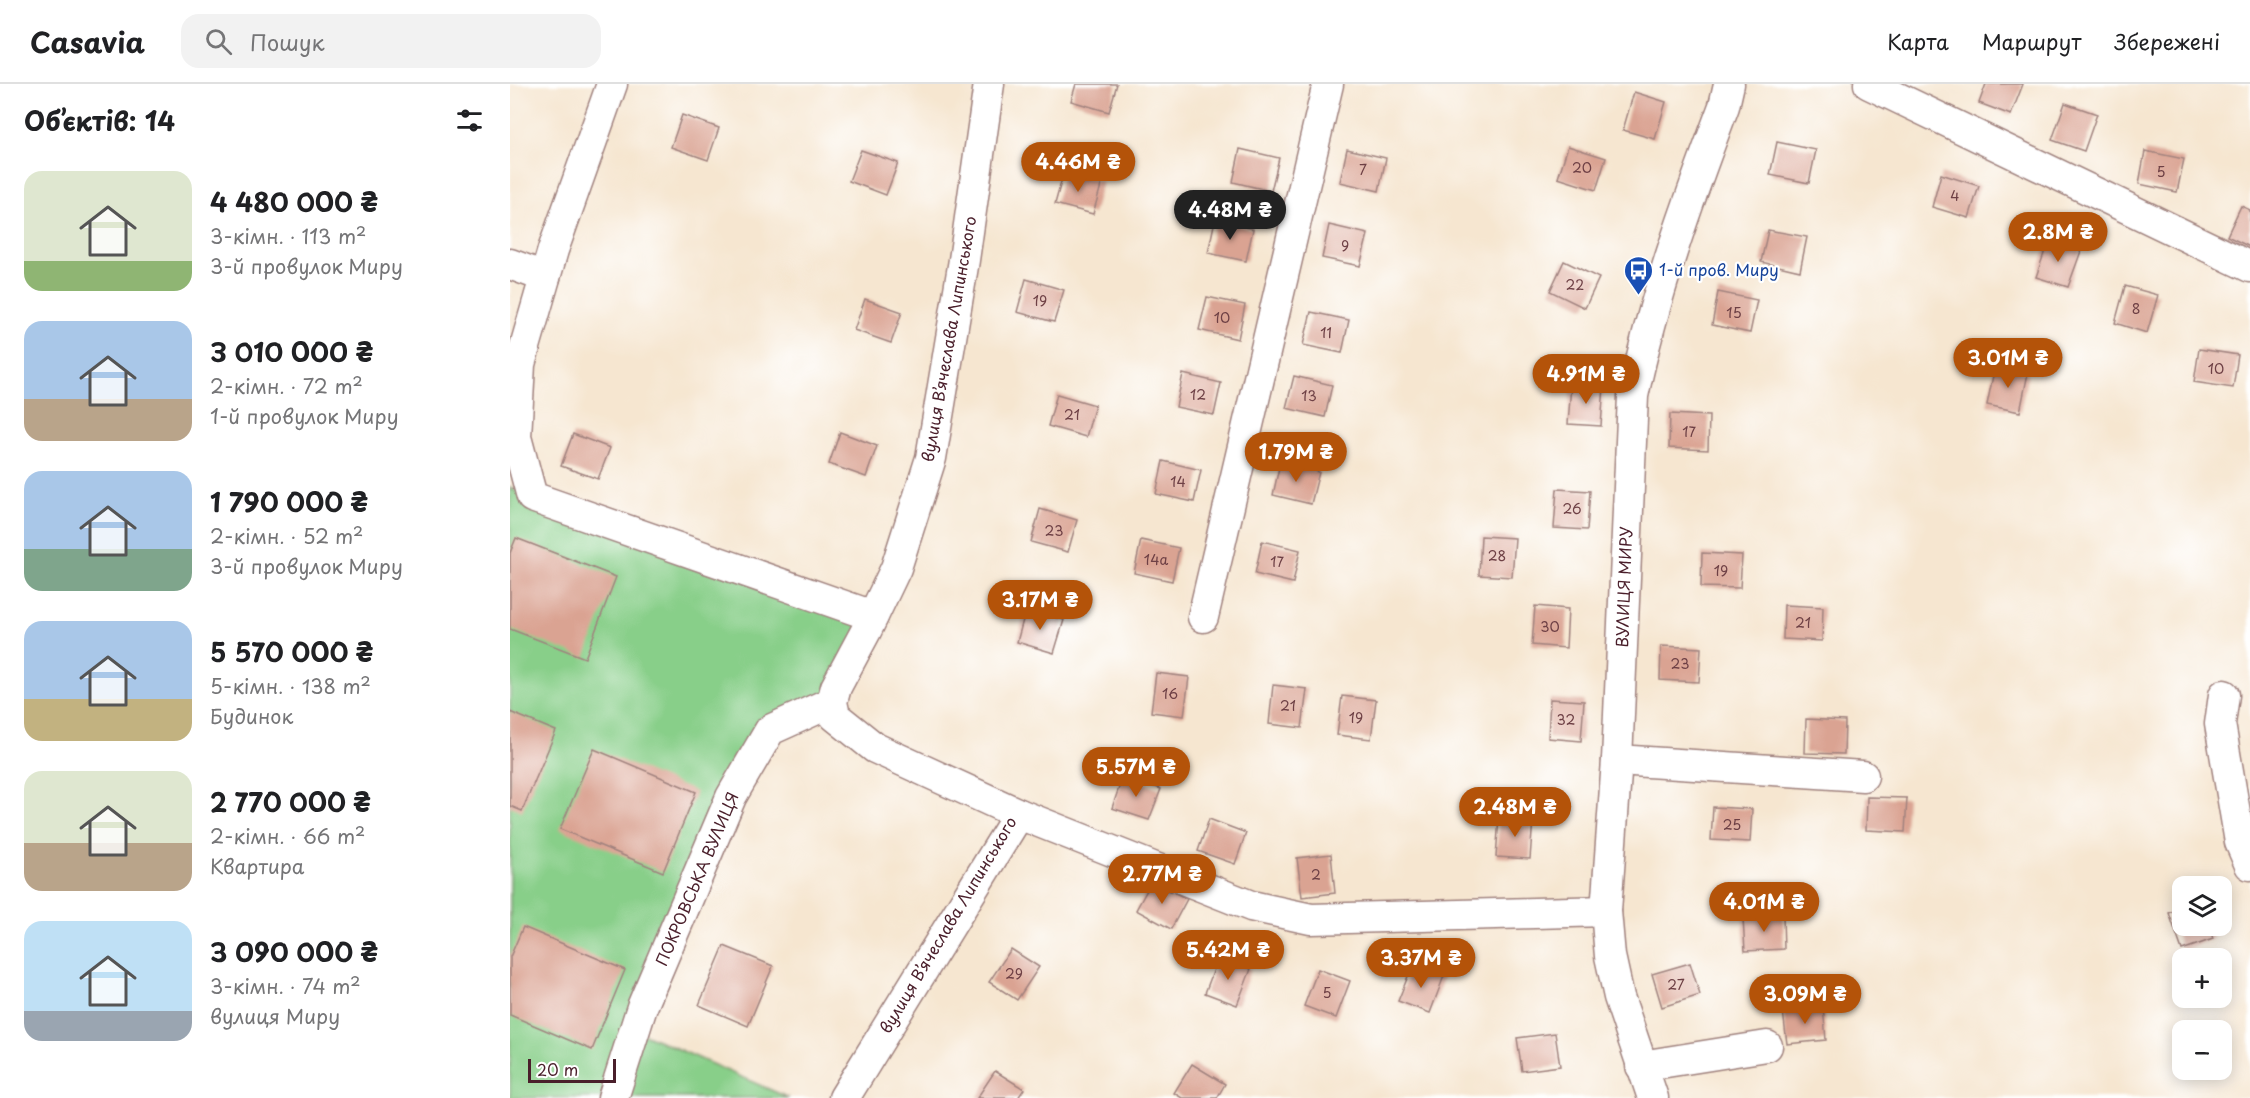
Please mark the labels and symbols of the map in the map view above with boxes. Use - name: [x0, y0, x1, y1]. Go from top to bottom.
- pin: 4.46M ₴: [1023, 142, 1133, 193]
- house number: 20: [1572, 157, 1592, 178]
- house number: 7: [1359, 159, 1367, 180]
- house number: 5: [2156, 161, 2166, 182]
- house number: 4: [1950, 185, 1960, 206]
- pin: 4.48M ₴: [1175, 190, 1285, 241]
- pin: 2.8M ₴: [2009, 212, 2107, 263]
- street label: вулиця Вʼячеслава Липинського: [915, 214, 981, 464]
- house number: 9: [1341, 235, 1349, 256]
- bus stop icon: 1-й пров. Миру: [1622, 254, 1654, 296]
- place label: 1-й пров. Миру: [1659, 257, 1779, 281]
- house number: 22: [1566, 274, 1584, 295]
- house number: 19: [1033, 290, 1047, 311]
- house number: 8: [2132, 298, 2140, 319]
- house number: 15: [1726, 302, 1742, 323]
- house number: 10: [1214, 307, 1230, 328]
- house number: 11: [1320, 322, 1332, 343]
- pin: 3.01M ₴: [1953, 338, 2063, 389]
- pin: 4.91M ₴: [1531, 354, 1641, 405]
- house number: 10: [2208, 358, 2224, 379]
- house number: 12: [1190, 384, 1206, 405]
- house number: 13: [1301, 385, 1317, 406]
- house number: 21: [1064, 404, 1080, 425]
- house number: 17: [1682, 421, 1696, 442]
- pin: 1.79M ₴: [1241, 432, 1351, 483]
- house number: 14: [1170, 471, 1186, 492]
- house number: 26: [1562, 498, 1582, 519]
- house number: 23: [1045, 520, 1063, 541]
- street label: ВУЛИЦЯ МИРУ: [1609, 526, 1637, 648]
- house number: 28: [1488, 545, 1506, 566]
- house number: 14а: [1144, 549, 1168, 570]
- house number: 17: [1270, 551, 1284, 572]
- house number: 19: [1714, 560, 1728, 581]
- pin: 3.17M ₴: [985, 580, 1095, 631]
- house number: 21: [1795, 612, 1811, 633]
- house number: 30: [1540, 616, 1560, 637]
- house number: 23: [1671, 653, 1689, 674]
- house number: 16: [1162, 683, 1178, 704]
- house number: 21: [1280, 695, 1296, 716]
- house number: 19: [1349, 707, 1363, 728]
- house number: 32: [1557, 709, 1575, 730]
- pin: 5.57M ₴: [1081, 747, 1191, 798]
- pin: 2.48M ₴: [1460, 787, 1570, 838]
- street label: ПОКРОВСЬКА ВУЛИЦЯ: [649, 788, 744, 969]
- street label: вулиця Вʼячеслава Липинського: [873, 812, 1022, 1037]
- house number: 25: [1723, 814, 1741, 835]
- pin: 2.77M ₴: [1107, 854, 1217, 905]
- house number: 2: [1311, 864, 1321, 885]
- pin: 4.01M ₴: [1709, 882, 1819, 933]
- pin: 5.42M ₴: [1173, 930, 1283, 981]
- pin: 3.37M ₴: [1366, 938, 1476, 989]
- house number: 29: [1005, 963, 1023, 984]
- house number: 27: [1667, 974, 1685, 995]
- pin: 3.09M ₴: [1750, 974, 1860, 1025]
- house number: 5: [1322, 982, 1332, 1003]
- scale bar: [528, 1056, 616, 1084]

